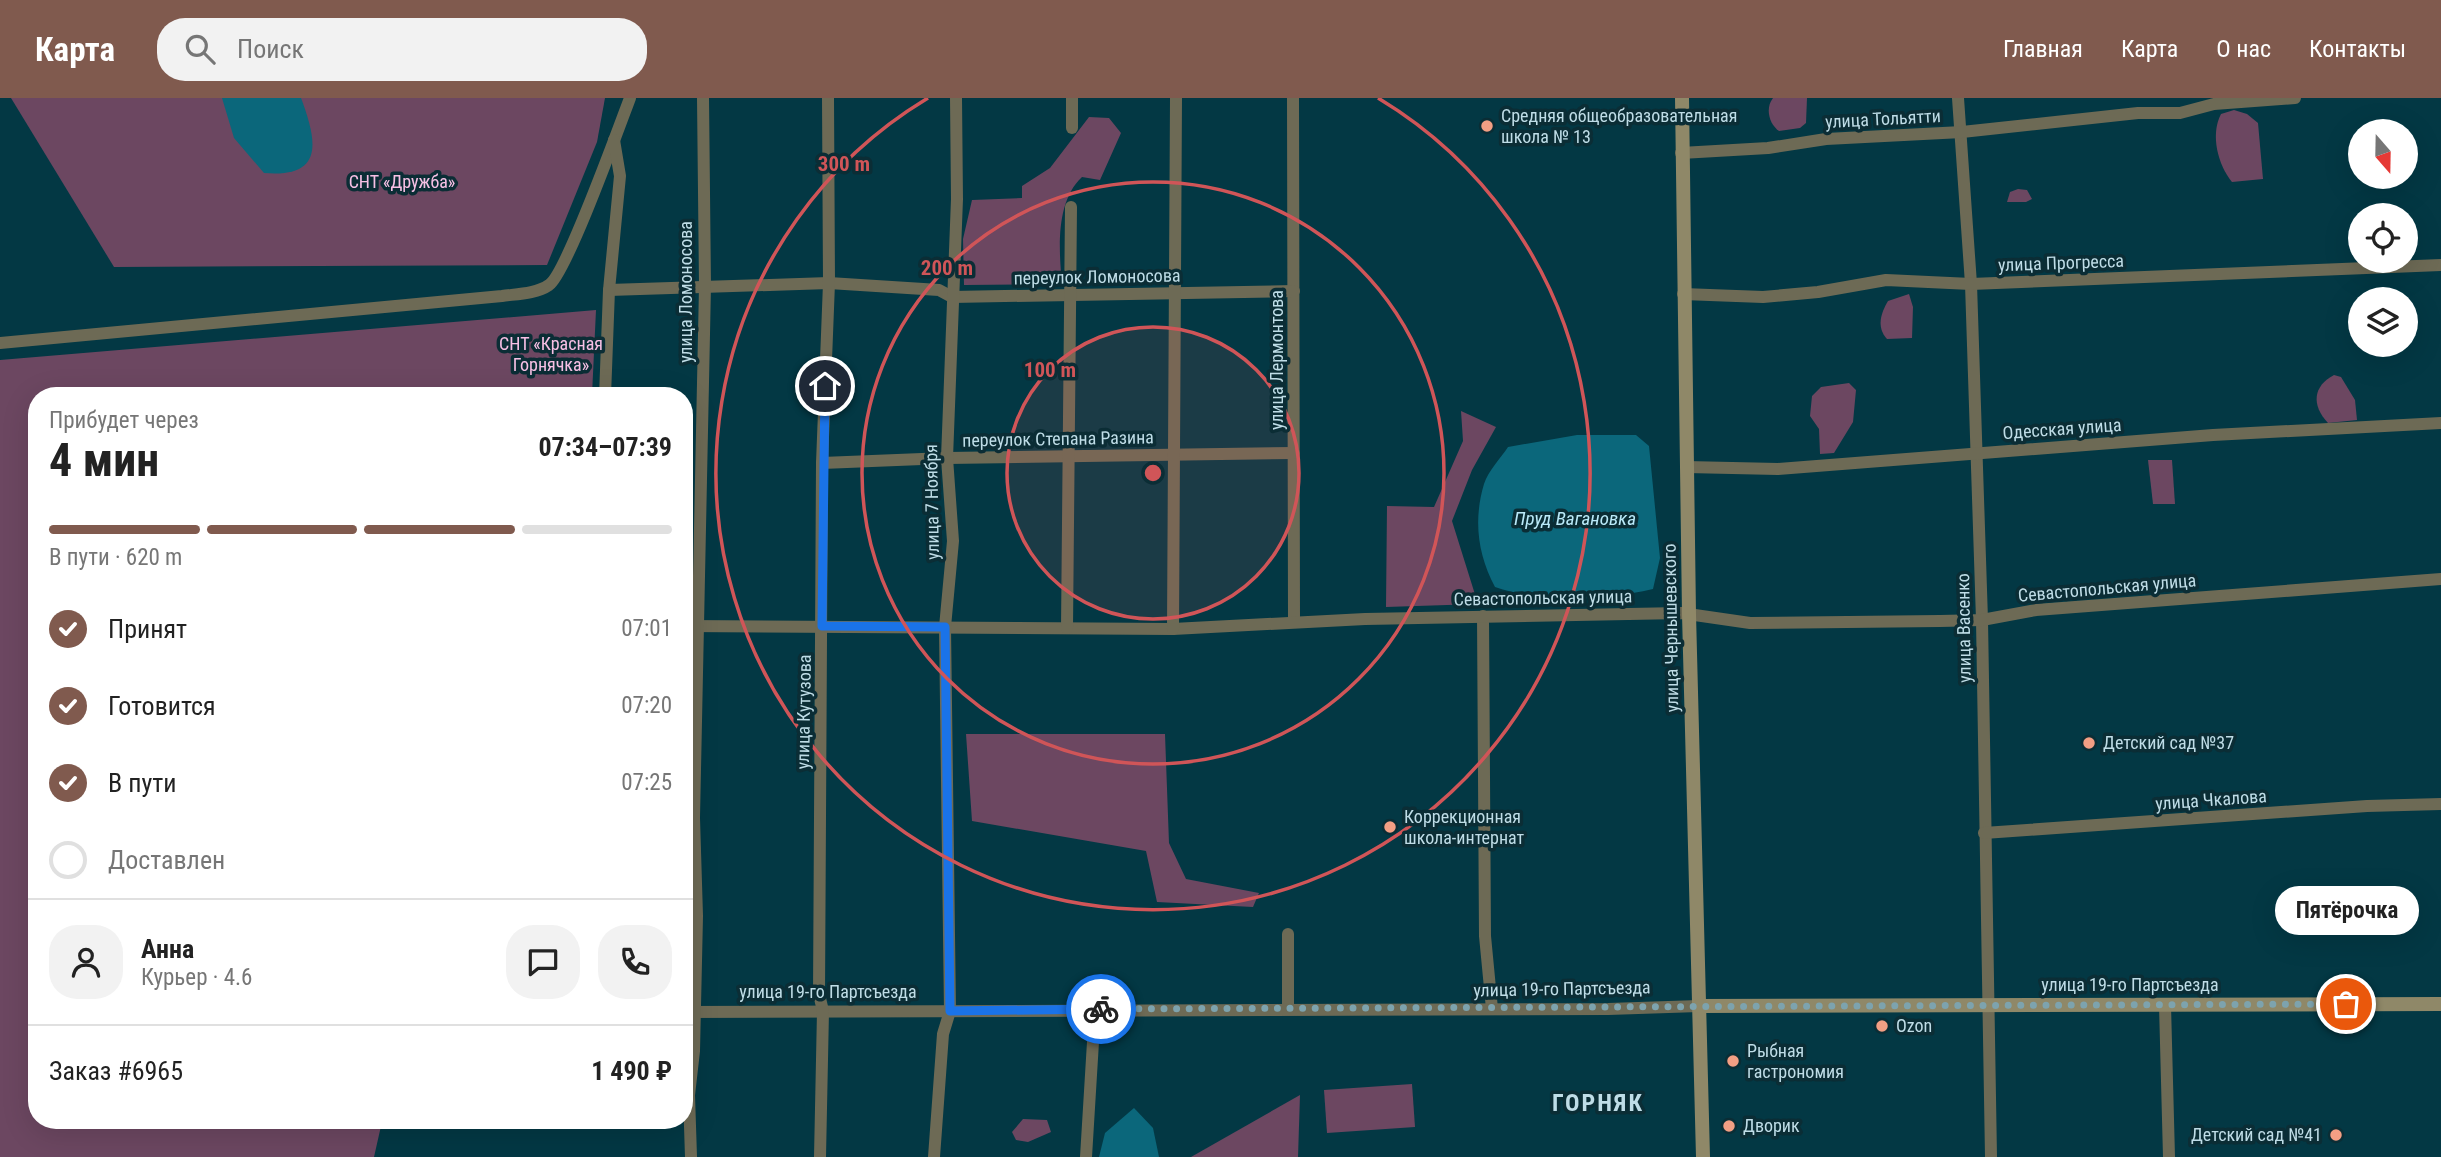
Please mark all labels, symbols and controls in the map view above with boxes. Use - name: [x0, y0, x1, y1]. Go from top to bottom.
- search box: [157, 18, 647, 81]
- text: Карта: [35, 30, 115, 69]
- icon: search: [181, 30, 219, 68]
- text: Поиск: [237, 34, 304, 64]
- text: Главная: [2003, 35, 2083, 63]
- text: Карта: [2121, 35, 2178, 63]
- text: О нас: [2216, 35, 2271, 63]
- text: Контакты: [2309, 35, 2406, 63]
- place label: Средняя общеобразовательная школа № 13: [1501, 105, 1737, 147]
- street label: улица Тольятти: [1825, 105, 1941, 132]
- marker: Средняя общеобразовательная школа № 13: [1479, 118, 1495, 134]
- north arrow: [2348, 119, 2418, 189]
- map controls: [2348, 119, 2418, 357]
- text: 300 m: [818, 152, 870, 176]
- park label: СНТ «Дружба»: [349, 171, 455, 192]
- button: locate: [2348, 203, 2418, 273]
- street label: улица Ломоносова: [675, 221, 696, 363]
- street label: улица Прогресса: [1998, 250, 2124, 275]
- text: 200 m: [921, 256, 973, 280]
- street label: переулок Ломоносова: [1013, 265, 1181, 288]
- button: layers: [2348, 287, 2418, 357]
- street label: улица Лермонтова: [1266, 290, 1287, 430]
- park label: СНТ «Красная Горнячка»: [499, 333, 603, 375]
- pin: [795, 356, 855, 416]
- text: 100 m: [1024, 358, 1076, 382]
- icon: home: [806, 367, 844, 405]
- text: Прибудет через: [49, 407, 199, 434]
- street label: Одесская улица: [2002, 414, 2122, 443]
- street label: переулок Степана Разина: [962, 426, 1154, 451]
- text: 07:34–07:39: [538, 432, 672, 462]
- text: 4 мин: [49, 433, 159, 487]
- street label: улица 7 Ноября: [920, 444, 943, 560]
- centre of rings: [1141, 461, 1165, 485]
- water label: Пруд Вагановка: [1514, 507, 1636, 530]
- street label: улица Чернышевского: [1659, 543, 1682, 713]
- text: В пути · 620 m: [49, 544, 182, 571]
- street label: Севастопольская улица: [2017, 569, 2197, 606]
- street label: улица Васенко: [1952, 573, 1975, 683]
- street label: Севастопольская улица: [1453, 585, 1633, 610]
- icon: check: [49, 610, 87, 648]
- text: Принят: [108, 614, 187, 644]
- text: 07:01: [621, 615, 672, 642]
- street label: улица Кутузова: [792, 654, 815, 770]
- icon: check: [49, 687, 87, 725]
- text: Готовится: [108, 691, 216, 721]
- text: 07:20: [621, 692, 672, 719]
- place label: Детский сад №37: [2103, 732, 2234, 753]
- marker: Детский сад №37: [2081, 735, 2097, 751]
- icon: check: [49, 764, 87, 802]
- text: В пути: [108, 768, 177, 798]
- text: 07:25: [621, 769, 672, 796]
- street label: улица Чкалова: [2155, 785, 2267, 814]
- place label: Коррекционная школа-интернат: [1404, 806, 1525, 848]
- marker: Коррекционная школа-интернат: [1382, 819, 1398, 835]
- text: Доставлен: [108, 845, 225, 875]
- callout: Пятёрочка: [2274, 885, 2418, 934]
- text: Пятёрочка: [2296, 897, 2398, 924]
- button: person: [49, 925, 123, 999]
- button: chat: [506, 925, 580, 999]
- button: phone: [598, 925, 672, 999]
- text: Анна: [141, 934, 194, 964]
- text: Курьер · 4.6: [141, 964, 252, 991]
- courier: [1066, 974, 1136, 1044]
- street label: улица 19-го Партсъезда: [2041, 974, 2219, 995]
- pin: [2316, 974, 2376, 1034]
- street label: улица 19-го Партсъезда: [1473, 976, 1651, 1001]
- street label: улица 19-го Партсъезда: [739, 981, 917, 1002]
- icon: bag: [2327, 985, 2365, 1023]
- icon: bike: [1082, 990, 1120, 1028]
- place label: Ozon: [1896, 1015, 1932, 1036]
- marker: Ozon: [1874, 1018, 1890, 1034]
- place label: Рыбная гастрономия: [1747, 1040, 1844, 1082]
- marker: Рыбная гастрономия: [1725, 1053, 1741, 1069]
- text: Заказ #6965: [49, 1056, 183, 1086]
- text: 1 490 ₽: [591, 1056, 672, 1086]
- district label: ГОРНЯК: [1552, 1089, 1644, 1117]
- place label: Дворик: [1743, 1115, 1800, 1136]
- marker: Дворик: [1721, 1118, 1737, 1134]
- place label: Детский сад №41: [2191, 1124, 2322, 1145]
- marker: Детский сад №41: [2328, 1127, 2344, 1143]

